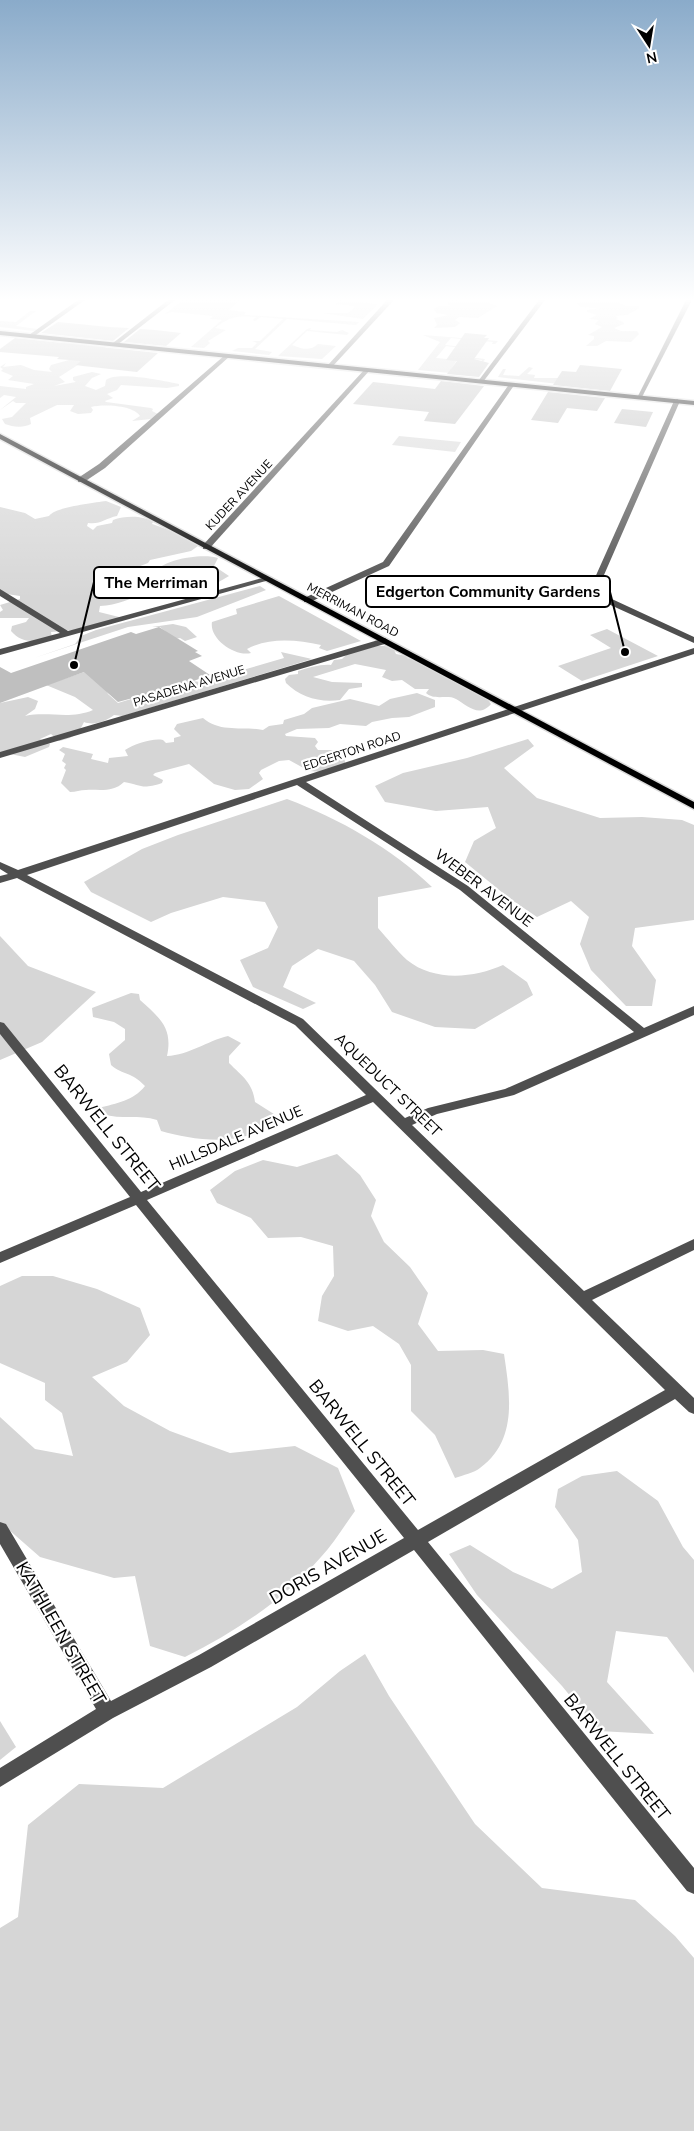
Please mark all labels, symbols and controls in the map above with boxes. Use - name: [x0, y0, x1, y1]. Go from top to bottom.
- north arrow: [624, 20, 674, 70]
- text: N: [644, 47, 659, 68]
- street label: KUDER AVENUE: [202, 456, 276, 534]
- callout: The Merriman: [94, 567, 218, 598]
- text: The Merriman: [104, 572, 208, 594]
- callout: Edgerton Community Gardens: [366, 576, 610, 607]
- street label: MERRIMAN ROAD: [304, 579, 402, 641]
- text: Edgerton Community Gardens: [376, 581, 600, 603]
- street label: PASADENA AVENUE: [131, 661, 247, 711]
- street label: EDGERTON ROAD: [301, 728, 403, 774]
- street label: WEBER AVENUE: [431, 845, 537, 931]
- street label: AQUEDUCT STREET: [330, 1029, 446, 1141]
- street label: BARWELL STREET: [48, 1060, 166, 1197]
- street label: HILLSDALE AVENUE: [166, 1101, 306, 1175]
- street label: BARWELL STREET: [303, 1375, 421, 1512]
- street label: DORIS AVENUE: [265, 1524, 391, 1610]
- street label: KATHLEEN STREET: [10, 1557, 112, 1709]
- street label: BARWELL STREET: [558, 1689, 676, 1826]

